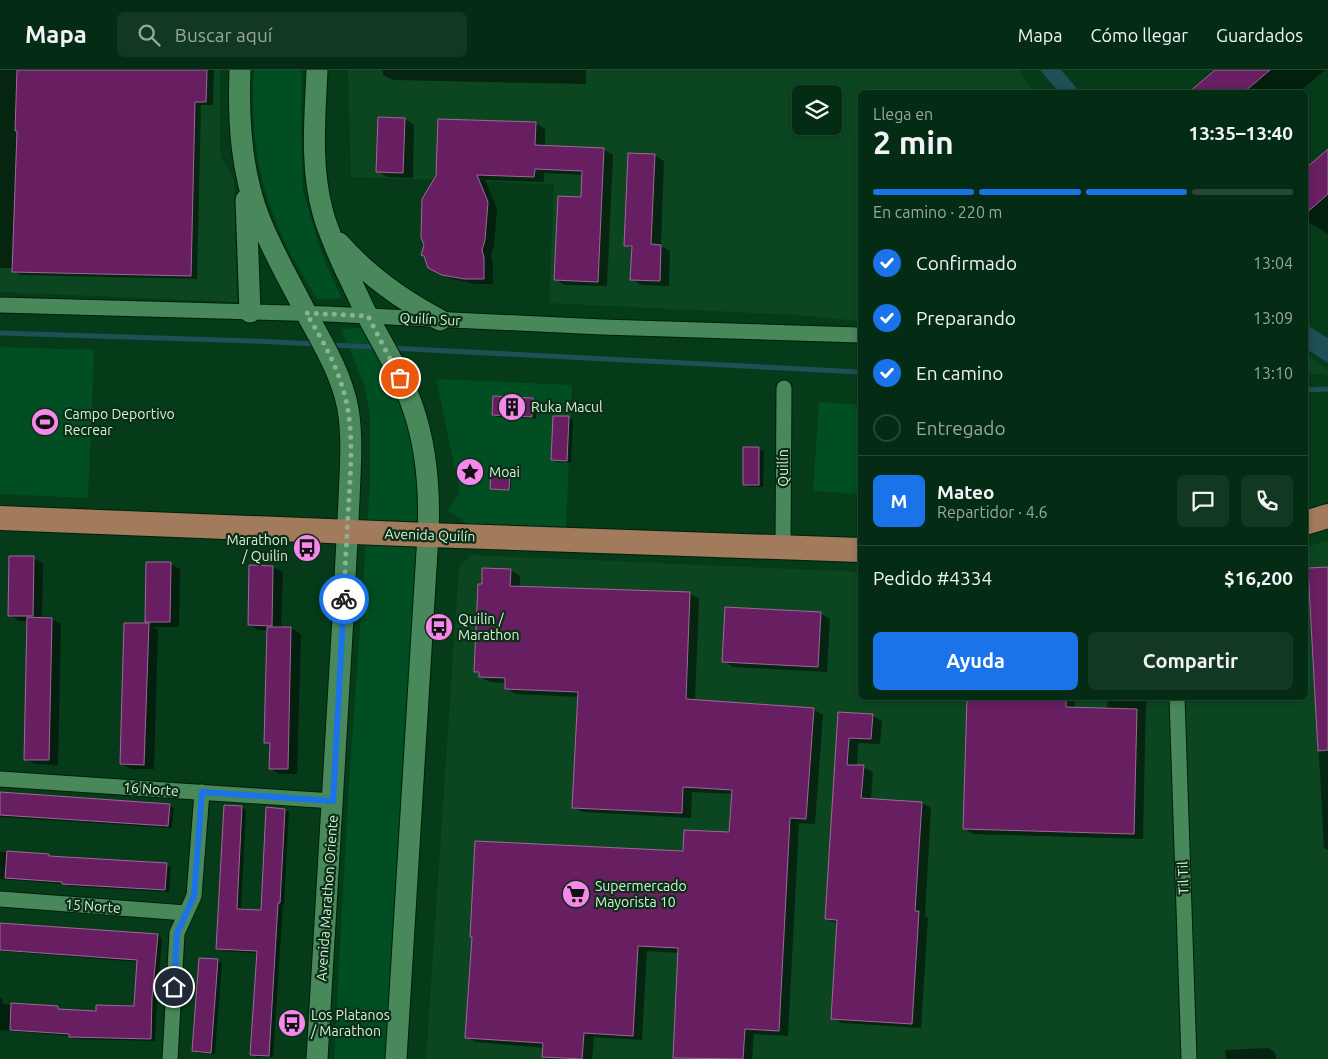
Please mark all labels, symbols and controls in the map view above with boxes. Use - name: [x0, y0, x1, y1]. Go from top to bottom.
- search box: [117, 12, 467, 57]
- text: Mapa: [25, 21, 87, 48]
- icon: search: [135, 21, 163, 49]
- text: Buscar aquí: [175, 24, 272, 46]
- text: Mapa: [1018, 25, 1063, 45]
- text: Cómo llegar: [1091, 25, 1188, 45]
- text: Guardados: [1216, 25, 1303, 45]
- map controls: [792, 85, 842, 135]
- button: layers: [792, 85, 842, 135]
- text: Llega en: [873, 105, 933, 123]
- text: 13:35–13:40: [1188, 122, 1293, 144]
- text: 2 min: [873, 124, 954, 160]
- text: En camino · 220 m: [873, 203, 1002, 221]
- icon: check: [873, 249, 901, 277]
- text: Confirmado: [916, 252, 1017, 274]
- text: 13:04: [1253, 254, 1293, 272]
- icon: check: [873, 304, 901, 332]
- text: Preparando: [916, 307, 1016, 329]
- street label: Quilín Sur: [399, 309, 462, 329]
- text: 13:09: [1253, 309, 1293, 327]
- pin: [379, 357, 421, 399]
- icon: check: [873, 359, 901, 387]
- text: En camino: [916, 362, 1003, 384]
- icon: bag: [386, 364, 414, 392]
- text: 13:10: [1253, 364, 1293, 382]
- building icon: Ruka Macul: [497, 392, 527, 422]
- place label: Ruka Macul: [531, 399, 603, 415]
- place label: Campo Deportivo Recrear: [64, 406, 175, 438]
- sports icon: Campo Deportivo Recrear: [30, 407, 60, 437]
- text: Entregado: [916, 417, 1006, 439]
- street label: Quilín: [775, 449, 791, 487]
- place icon: Moai: [455, 457, 485, 487]
- place label: Moai: [489, 464, 520, 480]
- button: chat: [1177, 475, 1229, 527]
- button: phone: [1241, 475, 1293, 527]
- text: Mateo: [937, 481, 995, 503]
- text: M: [891, 490, 907, 512]
- text: Repartidor · 4.6: [937, 503, 1048, 521]
- street label: Avenida Quilín: [384, 525, 476, 545]
- place label: Marathon / Quilin: [226, 532, 288, 564]
- bus stop icon: Marathon / Quilin: [292, 533, 322, 563]
- text: Pedido #4334: [873, 567, 992, 589]
- text: $16,200: [1224, 567, 1293, 589]
- courier: [319, 574, 369, 624]
- icon: bike: [330, 585, 358, 613]
- place label: Quilin / Marathon: [458, 611, 520, 643]
- bus stop icon: Quilin / Marathon: [424, 612, 454, 642]
- button: Ayuda: [873, 632, 1078, 690]
- button: Compartir: [1088, 632, 1293, 690]
- street label: 16 Norte: [123, 779, 179, 799]
- street label: Avenida Marathon Oriente: [313, 814, 341, 982]
- street label: Til Til: [1174, 861, 1192, 895]
- place label: Supermercado Mayorista 10: [595, 878, 687, 910]
- supermarket icon: Supermercado Mayorista 10: [561, 879, 591, 909]
- street label: 15 Norte: [65, 896, 121, 916]
- pin: [153, 966, 195, 1008]
- icon: home: [160, 973, 188, 1001]
- place label: Los Platanos / Marathon: [310, 1007, 390, 1039]
- bus stop icon: Los Platanos / Marathon: [277, 1008, 307, 1038]

